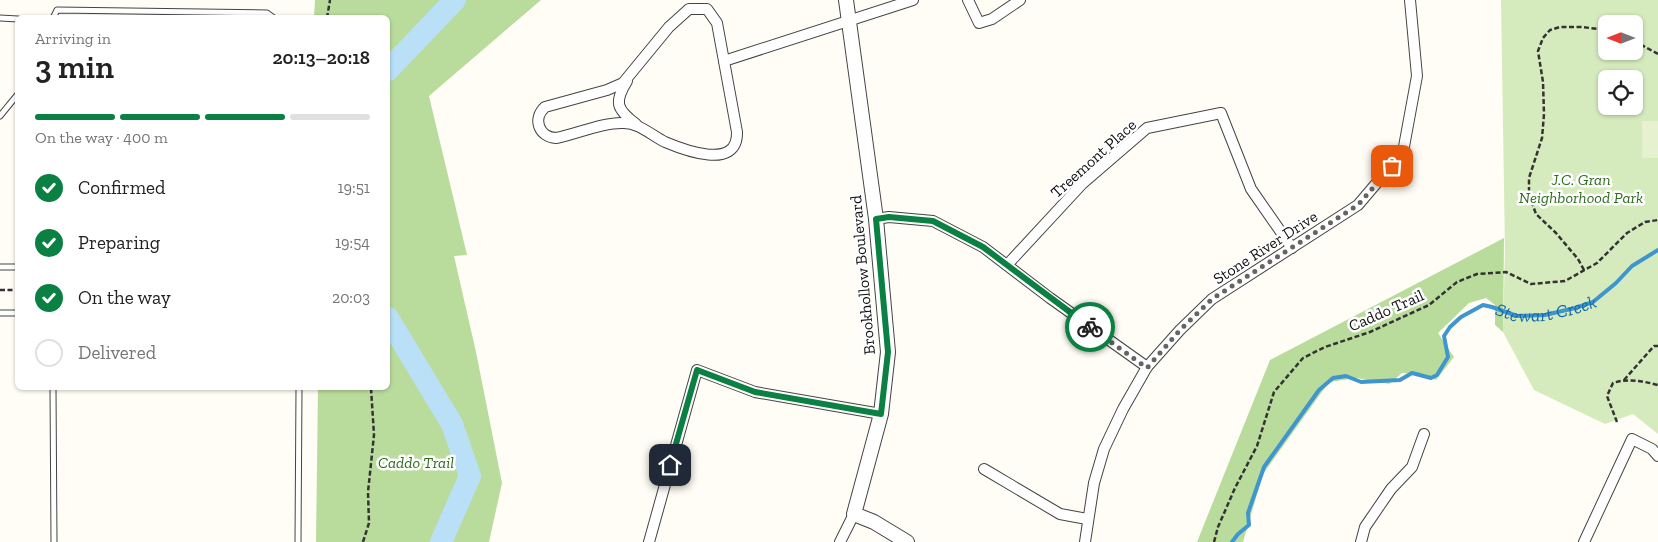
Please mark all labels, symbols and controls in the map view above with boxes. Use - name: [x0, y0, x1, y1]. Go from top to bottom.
- north arrow: [1598, 15, 1642, 60]
- map controls: [1598, 15, 1643, 115]
- text: Arriving in: [35, 29, 111, 48]
- text: 20:13–20:18: [273, 46, 370, 69]
- text: 3 min: [35, 48, 114, 86]
- button: locate: [1598, 70, 1643, 115]
- street label: Treemont Place: [1047, 115, 1140, 202]
- text: On the way · 400 m: [35, 128, 168, 147]
- pin: [1371, 145, 1413, 187]
- icon: bag: [1378, 152, 1406, 180]
- park label: J.C. Gran Neighborhood Park: [1519, 170, 1643, 207]
- icon: check: [35, 174, 63, 202]
- text: Confirmed: [78, 176, 165, 199]
- text: 19:51: [337, 178, 370, 197]
- street label: Brookhollow Boulevard: [846, 194, 879, 356]
- street label: Stone River Drive: [1210, 207, 1321, 288]
- icon: check: [35, 229, 63, 257]
- text: Preparing: [78, 231, 160, 254]
- text: 19:54: [335, 233, 370, 252]
- icon: check: [35, 284, 63, 312]
- street label: Caddo Trail: [1346, 285, 1427, 335]
- text: On the way: [78, 286, 171, 309]
- text: 20:03: [332, 288, 370, 307]
- water label: Stewart Creek: [1493, 291, 1599, 327]
- courier: [1065, 302, 1115, 352]
- icon: bike: [1076, 313, 1104, 341]
- text: Delivered: [78, 341, 156, 364]
- pin: [649, 444, 691, 486]
- icon: home: [656, 451, 684, 479]
- park label: Caddo Trail: [378, 453, 454, 472]

